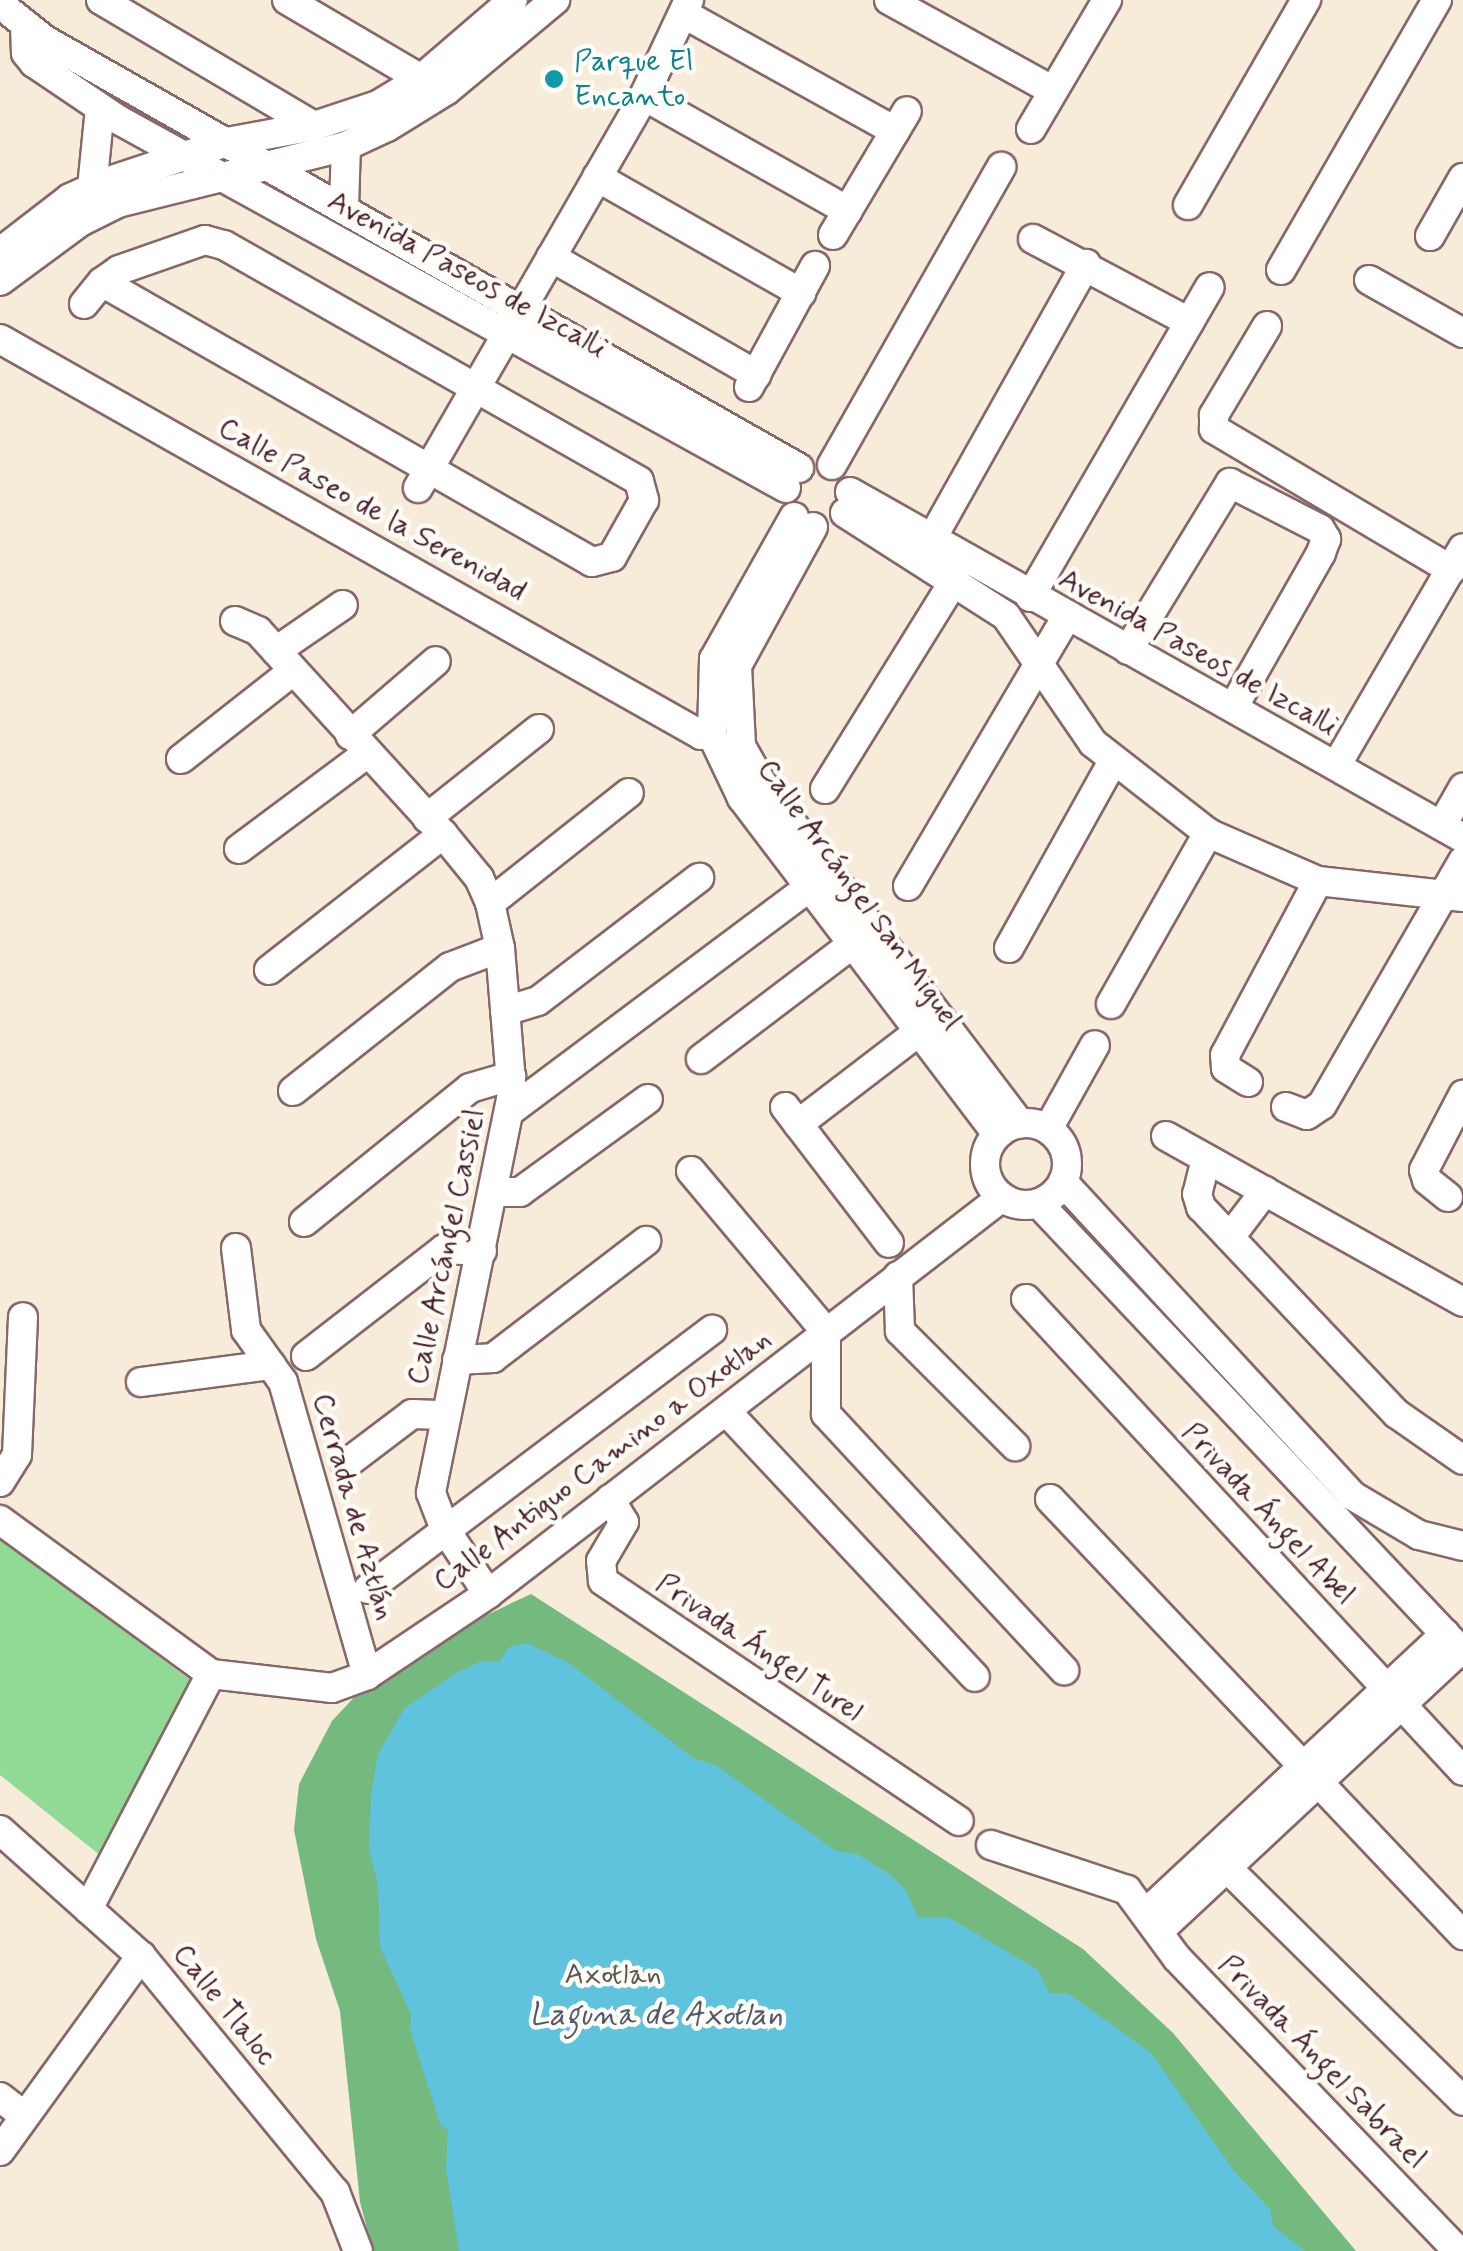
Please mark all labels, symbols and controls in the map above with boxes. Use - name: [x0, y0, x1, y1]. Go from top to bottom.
- place label: Parque El Encanto: [574, 44, 693, 114]
- marker: Parque El Encanto: [543, 68, 565, 90]
- street label: Avenida Paseos de Izcalli: [319, 182, 615, 368]
- street label: Calle Paseo de la Serenidad: [210, 409, 534, 611]
- street label: Avenida Paseos de Izcalli: [1050, 560, 1346, 746]
- street label: Calle Arcángel San Miguel: [749, 753, 969, 1037]
- street label: Calle Arcángel Cassiel: [400, 1106, 494, 1388]
- street label: Calle Antiguo Camino a Oxotlan: [429, 1324, 777, 1598]
- street label: Cerrada de Aztlán: [303, 1390, 403, 1624]
- street label: Privada Ángel Abel: [1174, 1415, 1362, 1613]
- street label: Privada Ángel Turel: [649, 1566, 869, 1730]
- street label: Calle Tlaloc: [165, 1938, 283, 2072]
- street label: Privada Ángel Sabrael: [1211, 1948, 1433, 2176]
- park label: Axotlan: [564, 1957, 662, 1993]
- water label: Laguna de Axotlan: [527, 1996, 785, 2034]

